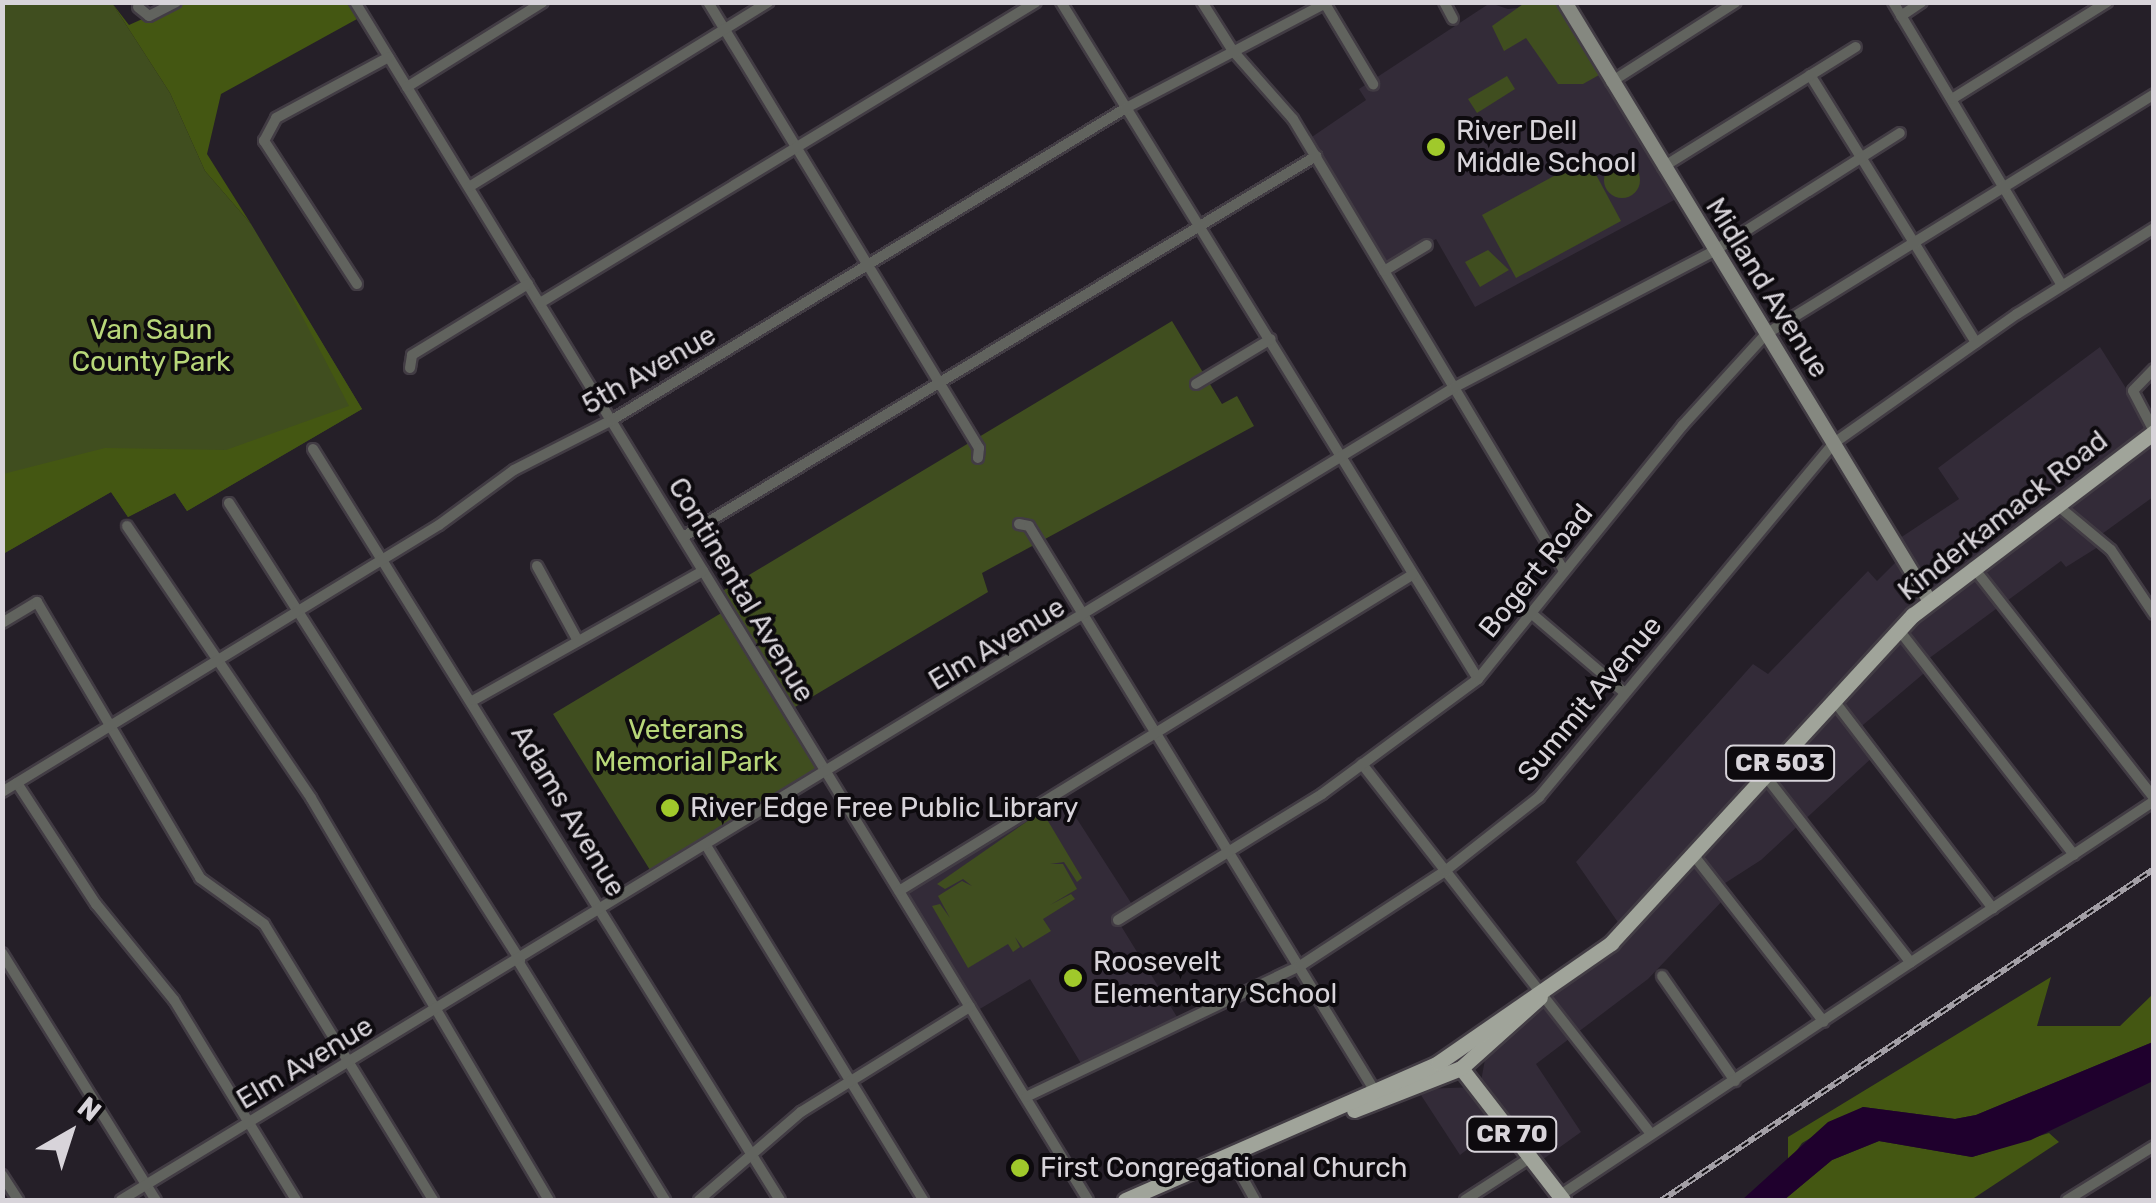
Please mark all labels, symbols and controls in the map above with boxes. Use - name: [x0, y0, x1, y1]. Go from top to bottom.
- place label: River Dell Middle School: [1456, 114, 1637, 180]
- marker: River Dell Middle School: [1425, 136, 1447, 158]
- street label: Midland Avenue: [1698, 192, 1836, 384]
- park label: Van Saun County Park: [71, 313, 231, 379]
- street label: 5th Avenue: [576, 318, 722, 422]
- street label: Kinderkamack Road: [1892, 424, 2114, 608]
- street label: Continental Avenue: [660, 471, 822, 709]
- street label: Bogert Road: [1472, 497, 1600, 645]
- street label: Elm Avenue: [923, 590, 1071, 698]
- street label: Summit Avenue: [1511, 609, 1669, 789]
- park label: Veterans Memorial Park: [594, 713, 778, 779]
- street label: Adams Avenue: [503, 719, 633, 903]
- road number: CR 503: [1725, 743, 1835, 783]
- place label: River Edge Free Public Library: [690, 791, 1079, 825]
- marker: River Edge Free Public Library: [659, 797, 681, 819]
- place label: Roosevelt Elementary School: [1093, 945, 1338, 1011]
- marker: Roosevelt Elementary School: [1062, 967, 1084, 989]
- street label: Elm Avenue: [231, 1009, 379, 1117]
- north arrow: [20, 1083, 120, 1183]
- text: N: [71, 1090, 107, 1128]
- road number: CR 70: [1464, 1114, 1560, 1154]
- place label: First Congregational Church: [1040, 1151, 1408, 1185]
- marker: First Congregational Church: [1009, 1157, 1031, 1179]

